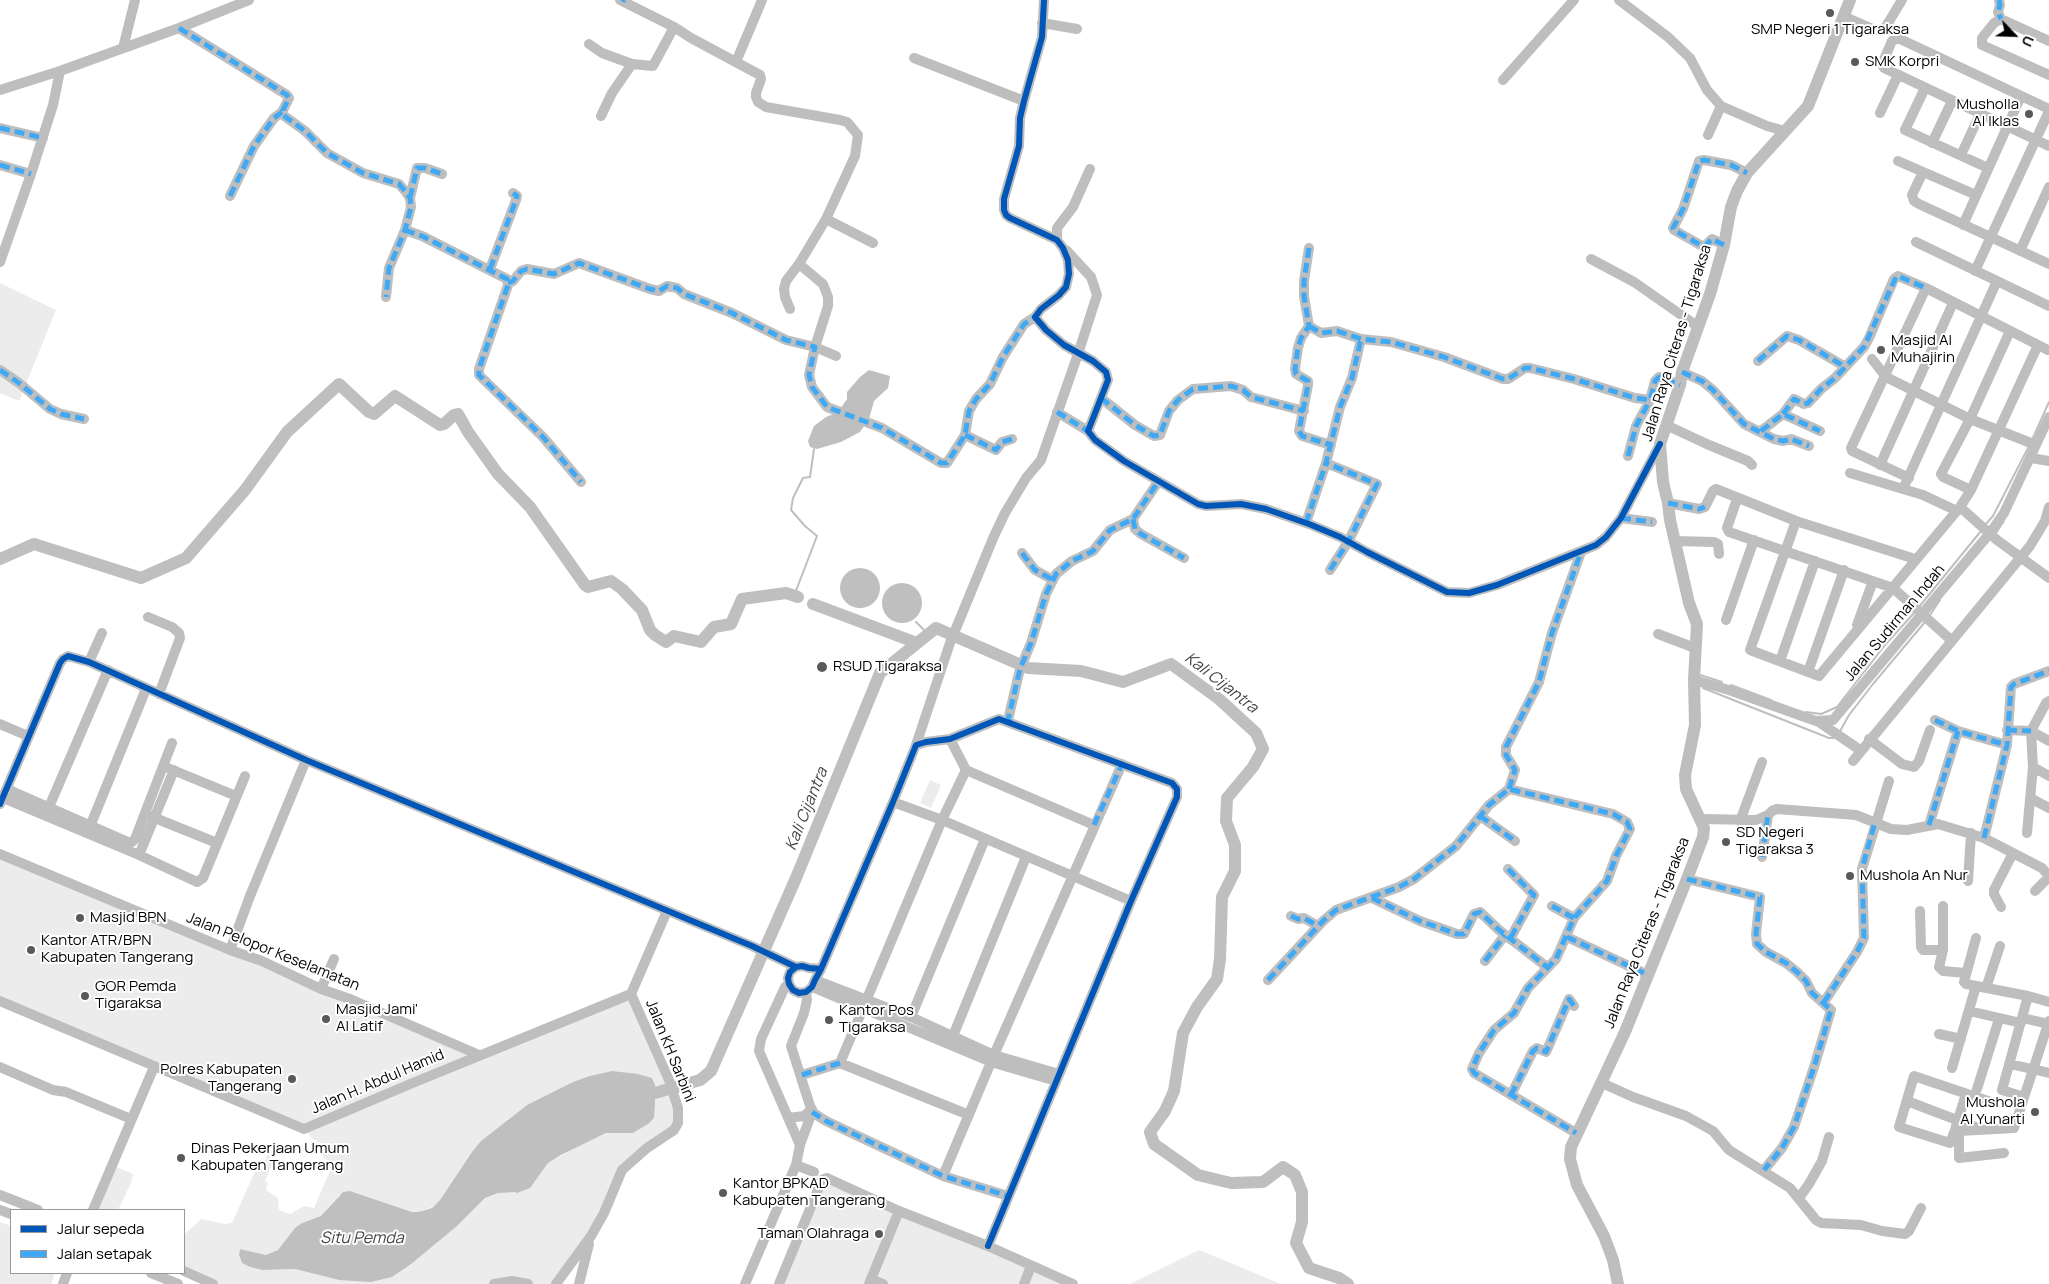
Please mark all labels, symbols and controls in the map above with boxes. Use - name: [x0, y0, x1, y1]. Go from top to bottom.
- marker: SMP Negeri 1 Tigaraksa: [1824, 7, 1836, 19]
- north arrow: [1989, 10, 2039, 60]
- place label: SMP Negeri 1 Tigaraksa: [1751, 21, 1909, 39]
- text: U: [2017, 33, 2039, 50]
- place label: SMK Korpri: [1865, 53, 1939, 71]
- marker: SMK Korpri: [1849, 56, 1861, 68]
- place label: Musholla Al Iklas: [1956, 96, 2019, 131]
- marker: Musholla Al Iklas: [2023, 108, 2035, 120]
- street label: Jalan Raya Citeras - Tigaraksa: [1639, 243, 1715, 443]
- place label: Masjid Al Muhajirin: [1891, 332, 1955, 367]
- marker: Masjid Al Muhajirin: [1875, 344, 1887, 356]
- street label: Jalan Sudirman Indah: [1841, 561, 1949, 685]
- water label: Kali Cijantra: [1181, 649, 1261, 717]
- place label: RSUD Tigaraksa: [833, 658, 942, 676]
- marker: RSUD Tigaraksa: [815, 660, 829, 674]
- water label: Kali Cijantra: [782, 765, 832, 853]
- place label: SD Negeri Tigaraksa 3: [1736, 824, 1814, 859]
- street label: Jalan Raya Citeras - Tigaraksa: [1600, 835, 1694, 1031]
- marker: SD Negeri Tigaraksa 3: [1720, 836, 1732, 848]
- place label: Mushola An Nur: [1860, 867, 1968, 885]
- marker: Mushola An Nur: [1844, 870, 1856, 882]
- place label: Masjid BPN: [90, 909, 166, 927]
- street label: Jalan Pelopor Keselamatan: [184, 909, 362, 995]
- marker: Masjid BPN: [74, 912, 86, 924]
- place label: Kantor ATR/BPN Kabupaten Tangerang: [41, 932, 193, 967]
- marker: Kantor ATR/BPN Kabupaten Tangerang: [25, 944, 37, 956]
- place label: GOR Pemda Tigaraksa: [95, 978, 176, 1013]
- marker: GOR Pemda Tigaraksa: [79, 990, 91, 1002]
- street label: Jalan KH Sarbini: [641, 997, 699, 1105]
- place label: Masjid Jami' Al Latif: [336, 1001, 418, 1036]
- place label: Kantor Pos Tigaraksa: [839, 1002, 914, 1037]
- marker: Masjid Jami' Al Latif: [320, 1013, 332, 1025]
- marker: Kantor Pos Tigaraksa: [823, 1014, 835, 1026]
- street label: Jalan H. Abdul Hamid: [309, 1046, 447, 1118]
- place label: Polres Kabupaten Tangerang: [160, 1061, 282, 1096]
- marker: Polres Kabupaten Tangerang: [286, 1073, 298, 1085]
- place label: Mushola Al Yunarti: [1960, 1094, 2025, 1129]
- marker: Mushola Al Yunarti: [2029, 1106, 2041, 1118]
- place label: Dinas Pekerjaan Umum Kabupaten Tangerang: [191, 1140, 349, 1175]
- marker: Dinas Pekerjaan Umum Kabupaten Tangerang: [175, 1152, 187, 1164]
- place label: Kantor BPKAD Kabupaten Tangerang: [733, 1175, 885, 1210]
- marker: Kantor BPKAD Kabupaten Tangerang: [717, 1187, 729, 1199]
- legend: [10, 1209, 185, 1274]
- text: Jalur sepeda: [57, 1218, 144, 1239]
- place label: Taman Olahraga: [758, 1225, 869, 1243]
- marker: Taman Olahraga: [873, 1228, 885, 1240]
- water label: Situ Pemda: [320, 1229, 404, 1249]
- text: Jalan setapak: [57, 1243, 152, 1264]

